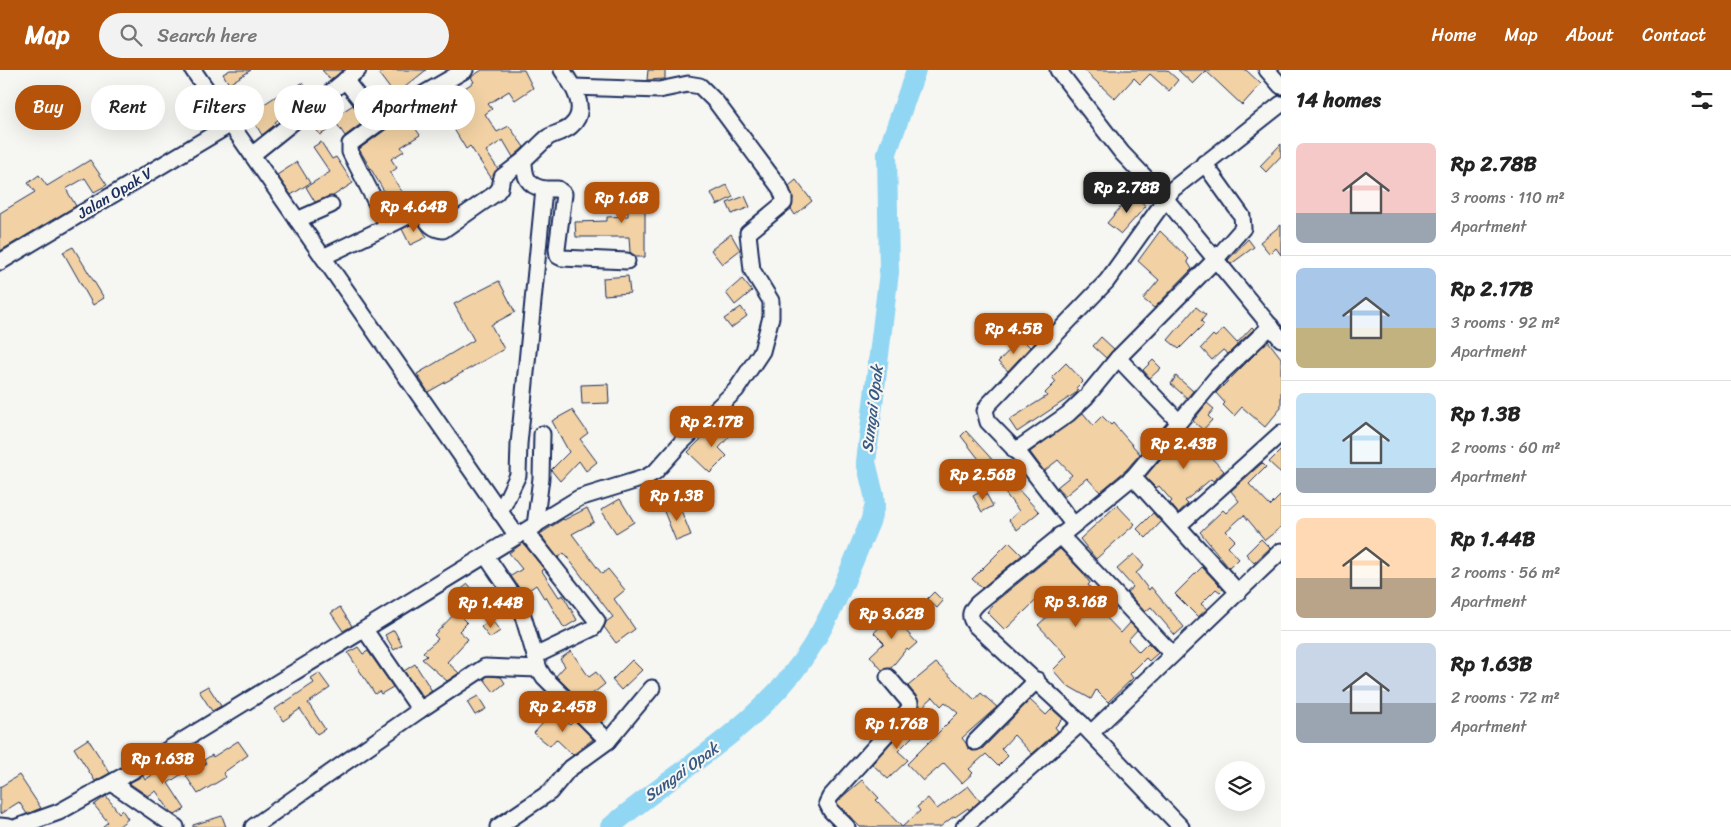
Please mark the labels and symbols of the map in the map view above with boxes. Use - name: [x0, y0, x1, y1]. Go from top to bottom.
- street label: Jalan Opak V: [71, 160, 158, 226]
- pin: Rp 2.78B: [1075, 172, 1179, 214]
- pin: Rp 1.6B: [576, 182, 668, 224]
- pin: Rp 4.64B: [362, 190, 466, 233]
- pin: Rp 4.5B: [968, 312, 1060, 355]
- water label: Sungai Opak: [852, 361, 892, 454]
- pin: Rp 2.17B: [660, 406, 764, 448]
- pin: Rp 2.43B: [1132, 428, 1236, 470]
- pin: Rp 2.56B: [931, 458, 1035, 501]
- pin: Rp 1.3B: [631, 480, 723, 522]
- pin: Rp 1.44B: [439, 586, 543, 629]
- pin: Rp 3.16B: [1024, 586, 1128, 628]
- pin: Rp 3.62B: [840, 598, 944, 640]
- pin: Rp 2.45B: [511, 690, 615, 733]
- pin: Rp 1.76B: [845, 708, 949, 750]
- water label: Sungai Opak: [637, 733, 727, 809]
- pin: Rp 1.63B: [111, 742, 215, 785]

